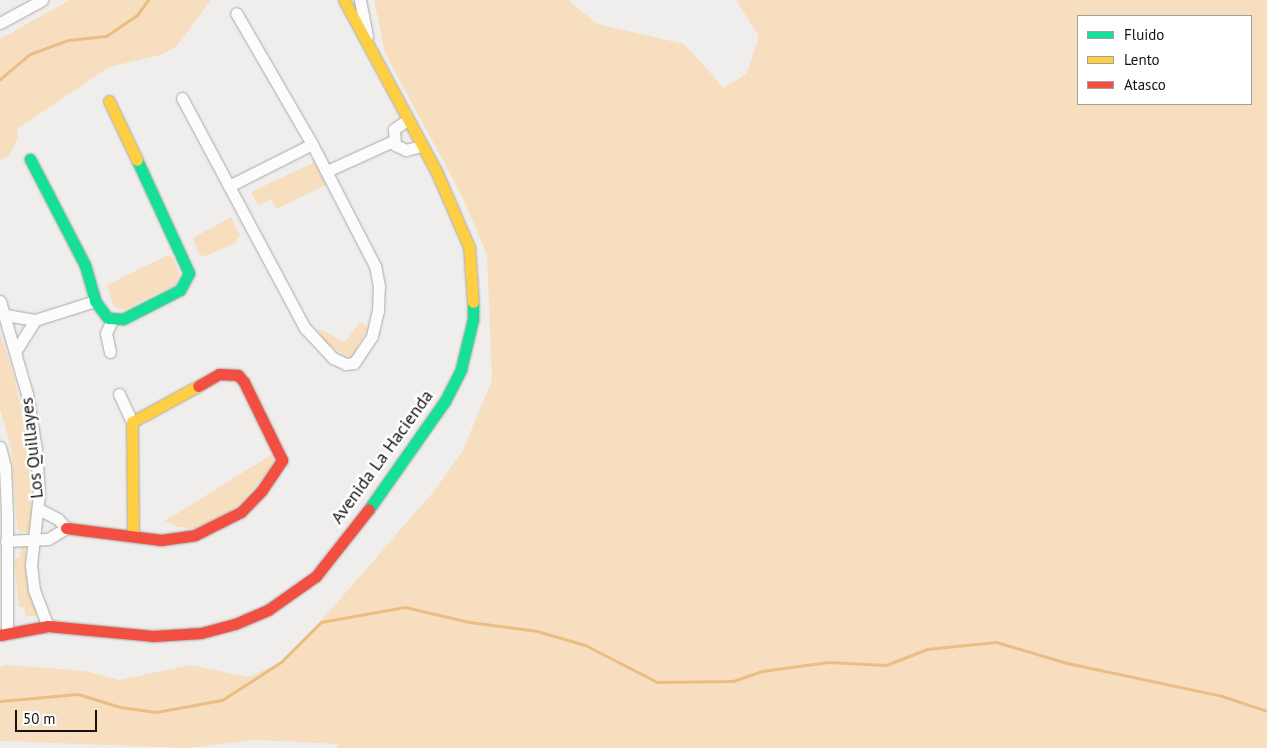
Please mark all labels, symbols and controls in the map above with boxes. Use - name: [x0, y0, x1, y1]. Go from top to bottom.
- legend: [1077, 15, 1252, 105]
- text: Fluido: [1124, 25, 1164, 44]
- text: Lento: [1124, 50, 1160, 69]
- text: Atasco: [1124, 75, 1166, 94]
- street label: Avenida La Hacienda: [326, 386, 438, 528]
- street label: Los Quillayes: [16, 396, 48, 500]
- scale bar: [18, 700, 100, 732]
- text: 50 m: [23, 709, 56, 728]

